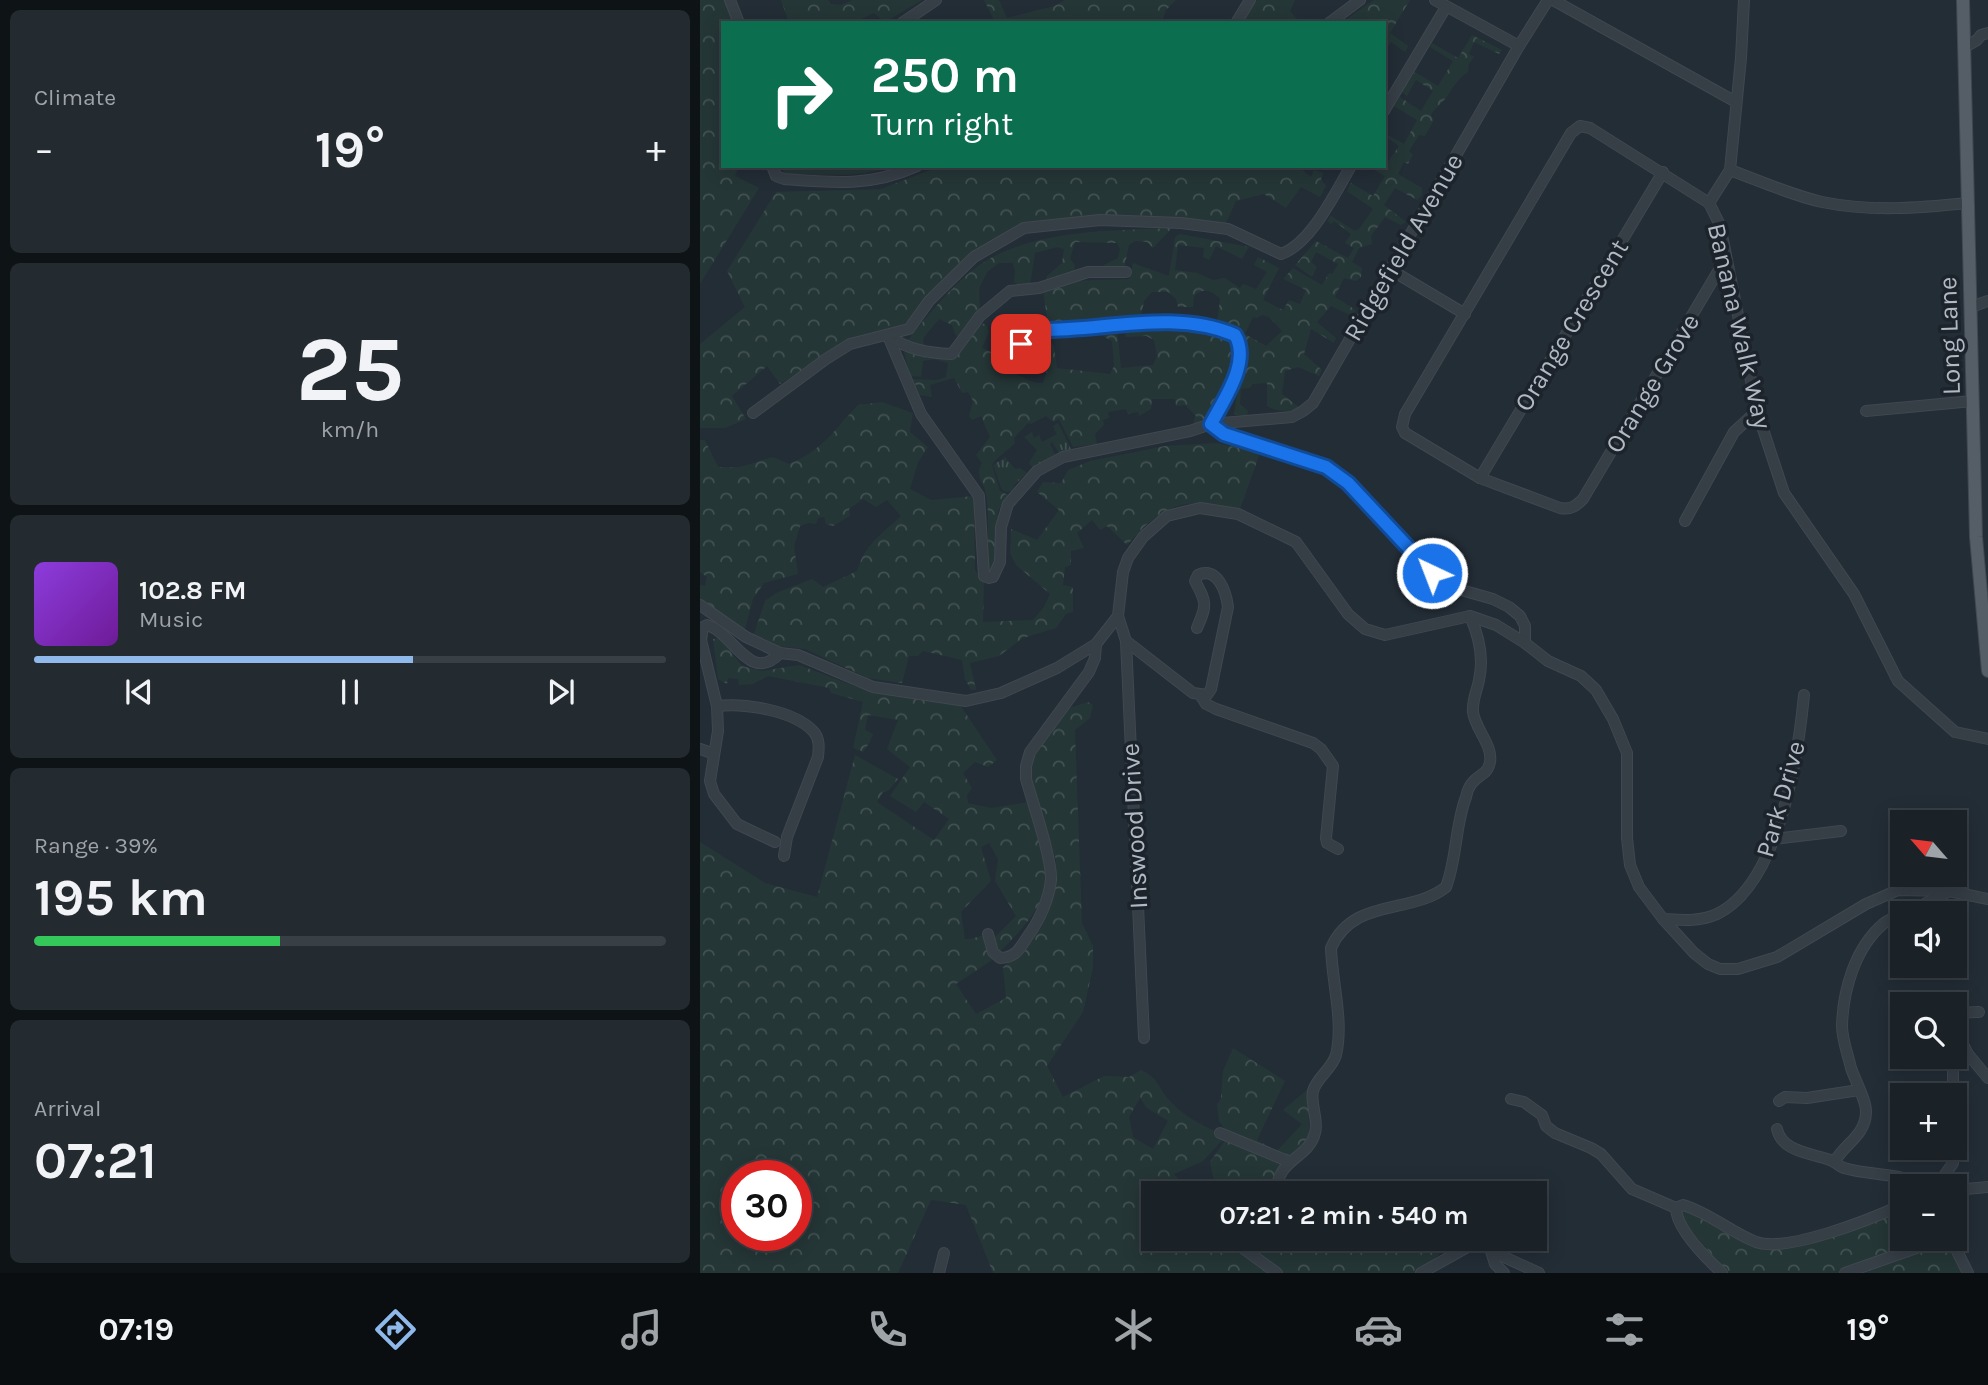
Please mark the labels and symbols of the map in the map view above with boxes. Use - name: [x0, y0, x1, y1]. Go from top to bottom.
- street label: Ridgefield Avenue: [1337, 148, 1470, 347]
- street label: Banana Walk Way: [1701, 220, 1778, 432]
- street label: Orange Crescent: [1508, 234, 1635, 417]
- street label: Long Lane: [1932, 276, 1967, 396]
- street label: Orange Grove: [1599, 308, 1706, 459]
- pin: [991, 314, 1051, 374]
- position arrow: [1395, 536, 1469, 610]
- street label: Park Drive: [1749, 737, 1812, 861]
- street label: Inswood Drive: [1115, 742, 1154, 910]
- north arrow: [1890, 810, 1967, 887]
- speed limit sign: 30: [721, 1160, 812, 1251]

